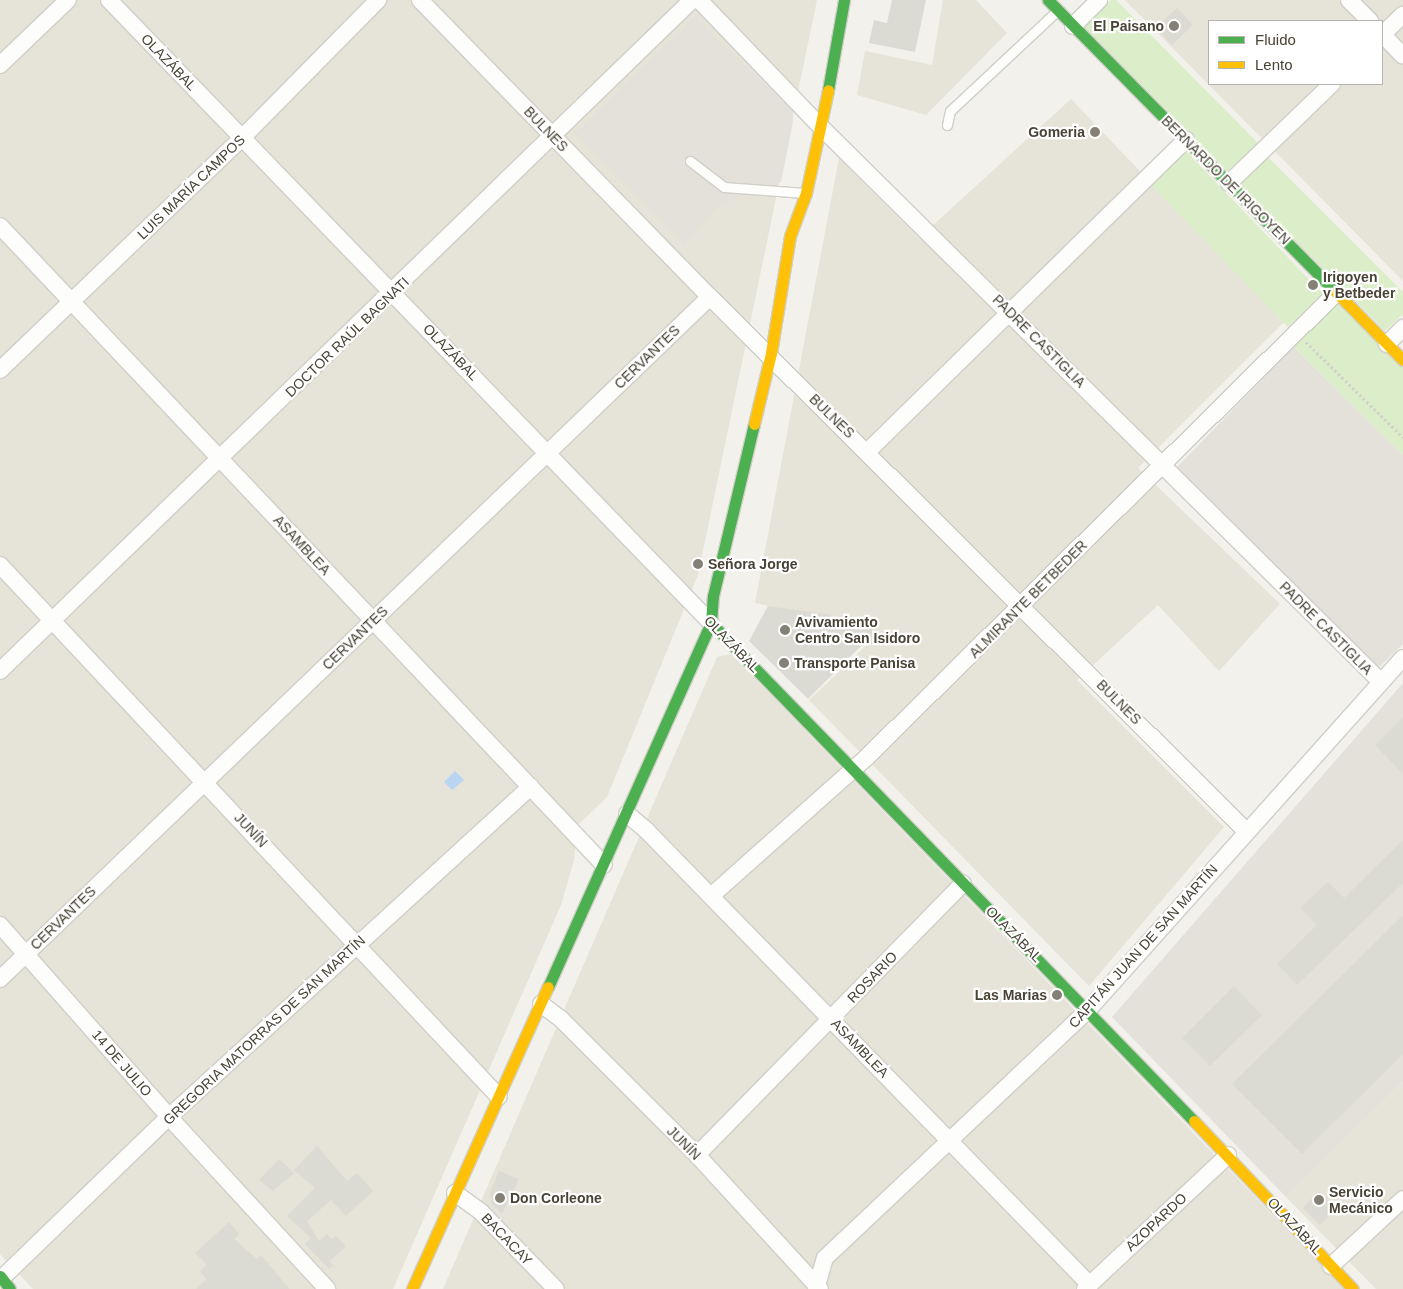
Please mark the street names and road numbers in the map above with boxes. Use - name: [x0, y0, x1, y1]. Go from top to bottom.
- street label: OLAZÁBAL: [138, 30, 200, 94]
- street label: BULNES: [520, 103, 572, 155]
- street label: BERNARDO DE IRIGOYEN: [1158, 112, 1294, 248]
- street label: LUIS MARÍA CAMPOS: [133, 131, 249, 243]
- street label: DOCTOR RAÚL BAGNATI: [281, 273, 413, 401]
- street label: PADRE CASTIGLIA: [989, 291, 1089, 391]
- street label: OLAZÁBAL: [420, 320, 482, 384]
- street label: CERVANTES: [611, 322, 683, 392]
- street label: BULNES: [806, 390, 858, 442]
- street label: ASAMBLEA: [270, 512, 334, 578]
- street label: ALMIRANTE BETBEDER: [966, 537, 1090, 661]
- street label: PADRE CASTIGLIA: [1276, 578, 1376, 678]
- street label: CERVANTES: [319, 603, 391, 673]
- street label: OLAZÁBAL: [701, 612, 763, 676]
- street label: BULNES: [1093, 676, 1145, 728]
- street label: JUNÍN: [231, 809, 271, 851]
- street label: CAPITÁN JUAN DE SAN MARTÍN: [1065, 861, 1221, 1031]
- street label: CERVANTES: [27, 883, 99, 953]
- street label: OLAZÁBAL: [982, 902, 1046, 966]
- street label: GREGORIA MATORRAS DE SAN MARTÍN: [159, 932, 369, 1128]
- street label: ROSARIO: [844, 948, 900, 1006]
- street label: ASAMBLEA: [828, 1015, 892, 1081]
- street label: 14 DE JULIO: [89, 1026, 155, 1100]
- street label: JUNÍN: [663, 1122, 705, 1164]
- street label: AZOPARDO: [1122, 1189, 1190, 1255]
- street label: OLAZÁBAL: [1264, 1194, 1326, 1258]
- street label: BACACAY: [478, 1209, 536, 1269]

